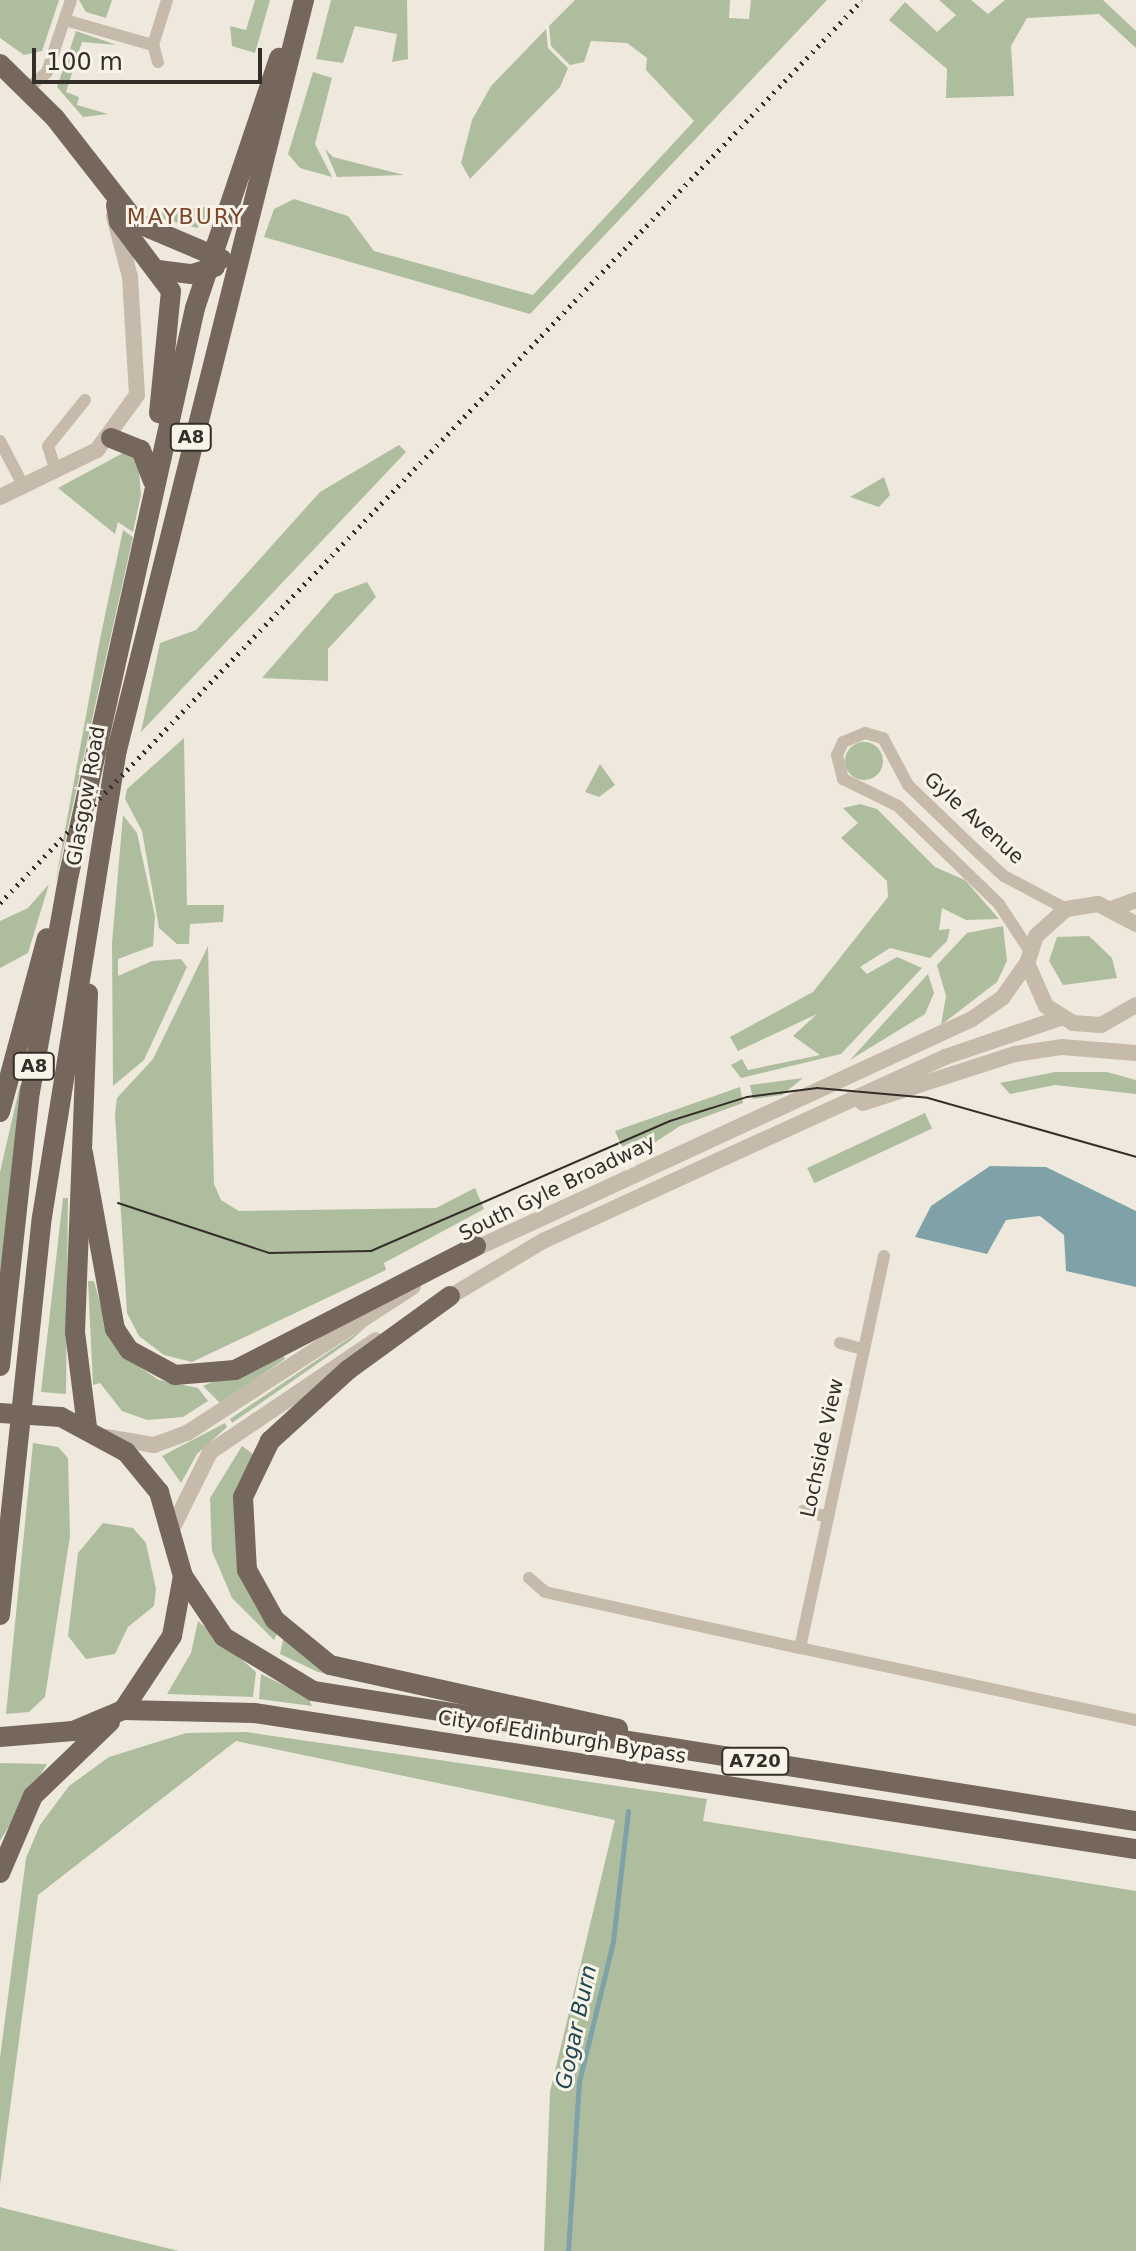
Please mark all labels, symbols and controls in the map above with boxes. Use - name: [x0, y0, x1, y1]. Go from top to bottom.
- scale bar: [36, 32, 266, 82]
- text: 100 m: [46, 48, 123, 76]
- district label: MAYBURY: [127, 204, 245, 230]
- road number: A8: [169, 423, 213, 451]
- street label: Glasgow Road: [62, 724, 110, 868]
- street label: Gyle Avenue: [919, 767, 1029, 869]
- road number: A8: [12, 1052, 56, 1080]
- street label: South Gyle Broadway: [455, 1130, 659, 1246]
- street label: Lochside View: [796, 1376, 848, 1520]
- street label: City of Edinburgh Bypass: [436, 1706, 688, 1768]
- road number: A720: [721, 1747, 789, 1775]
- water label: Gogar Burn: [550, 1963, 602, 2091]

